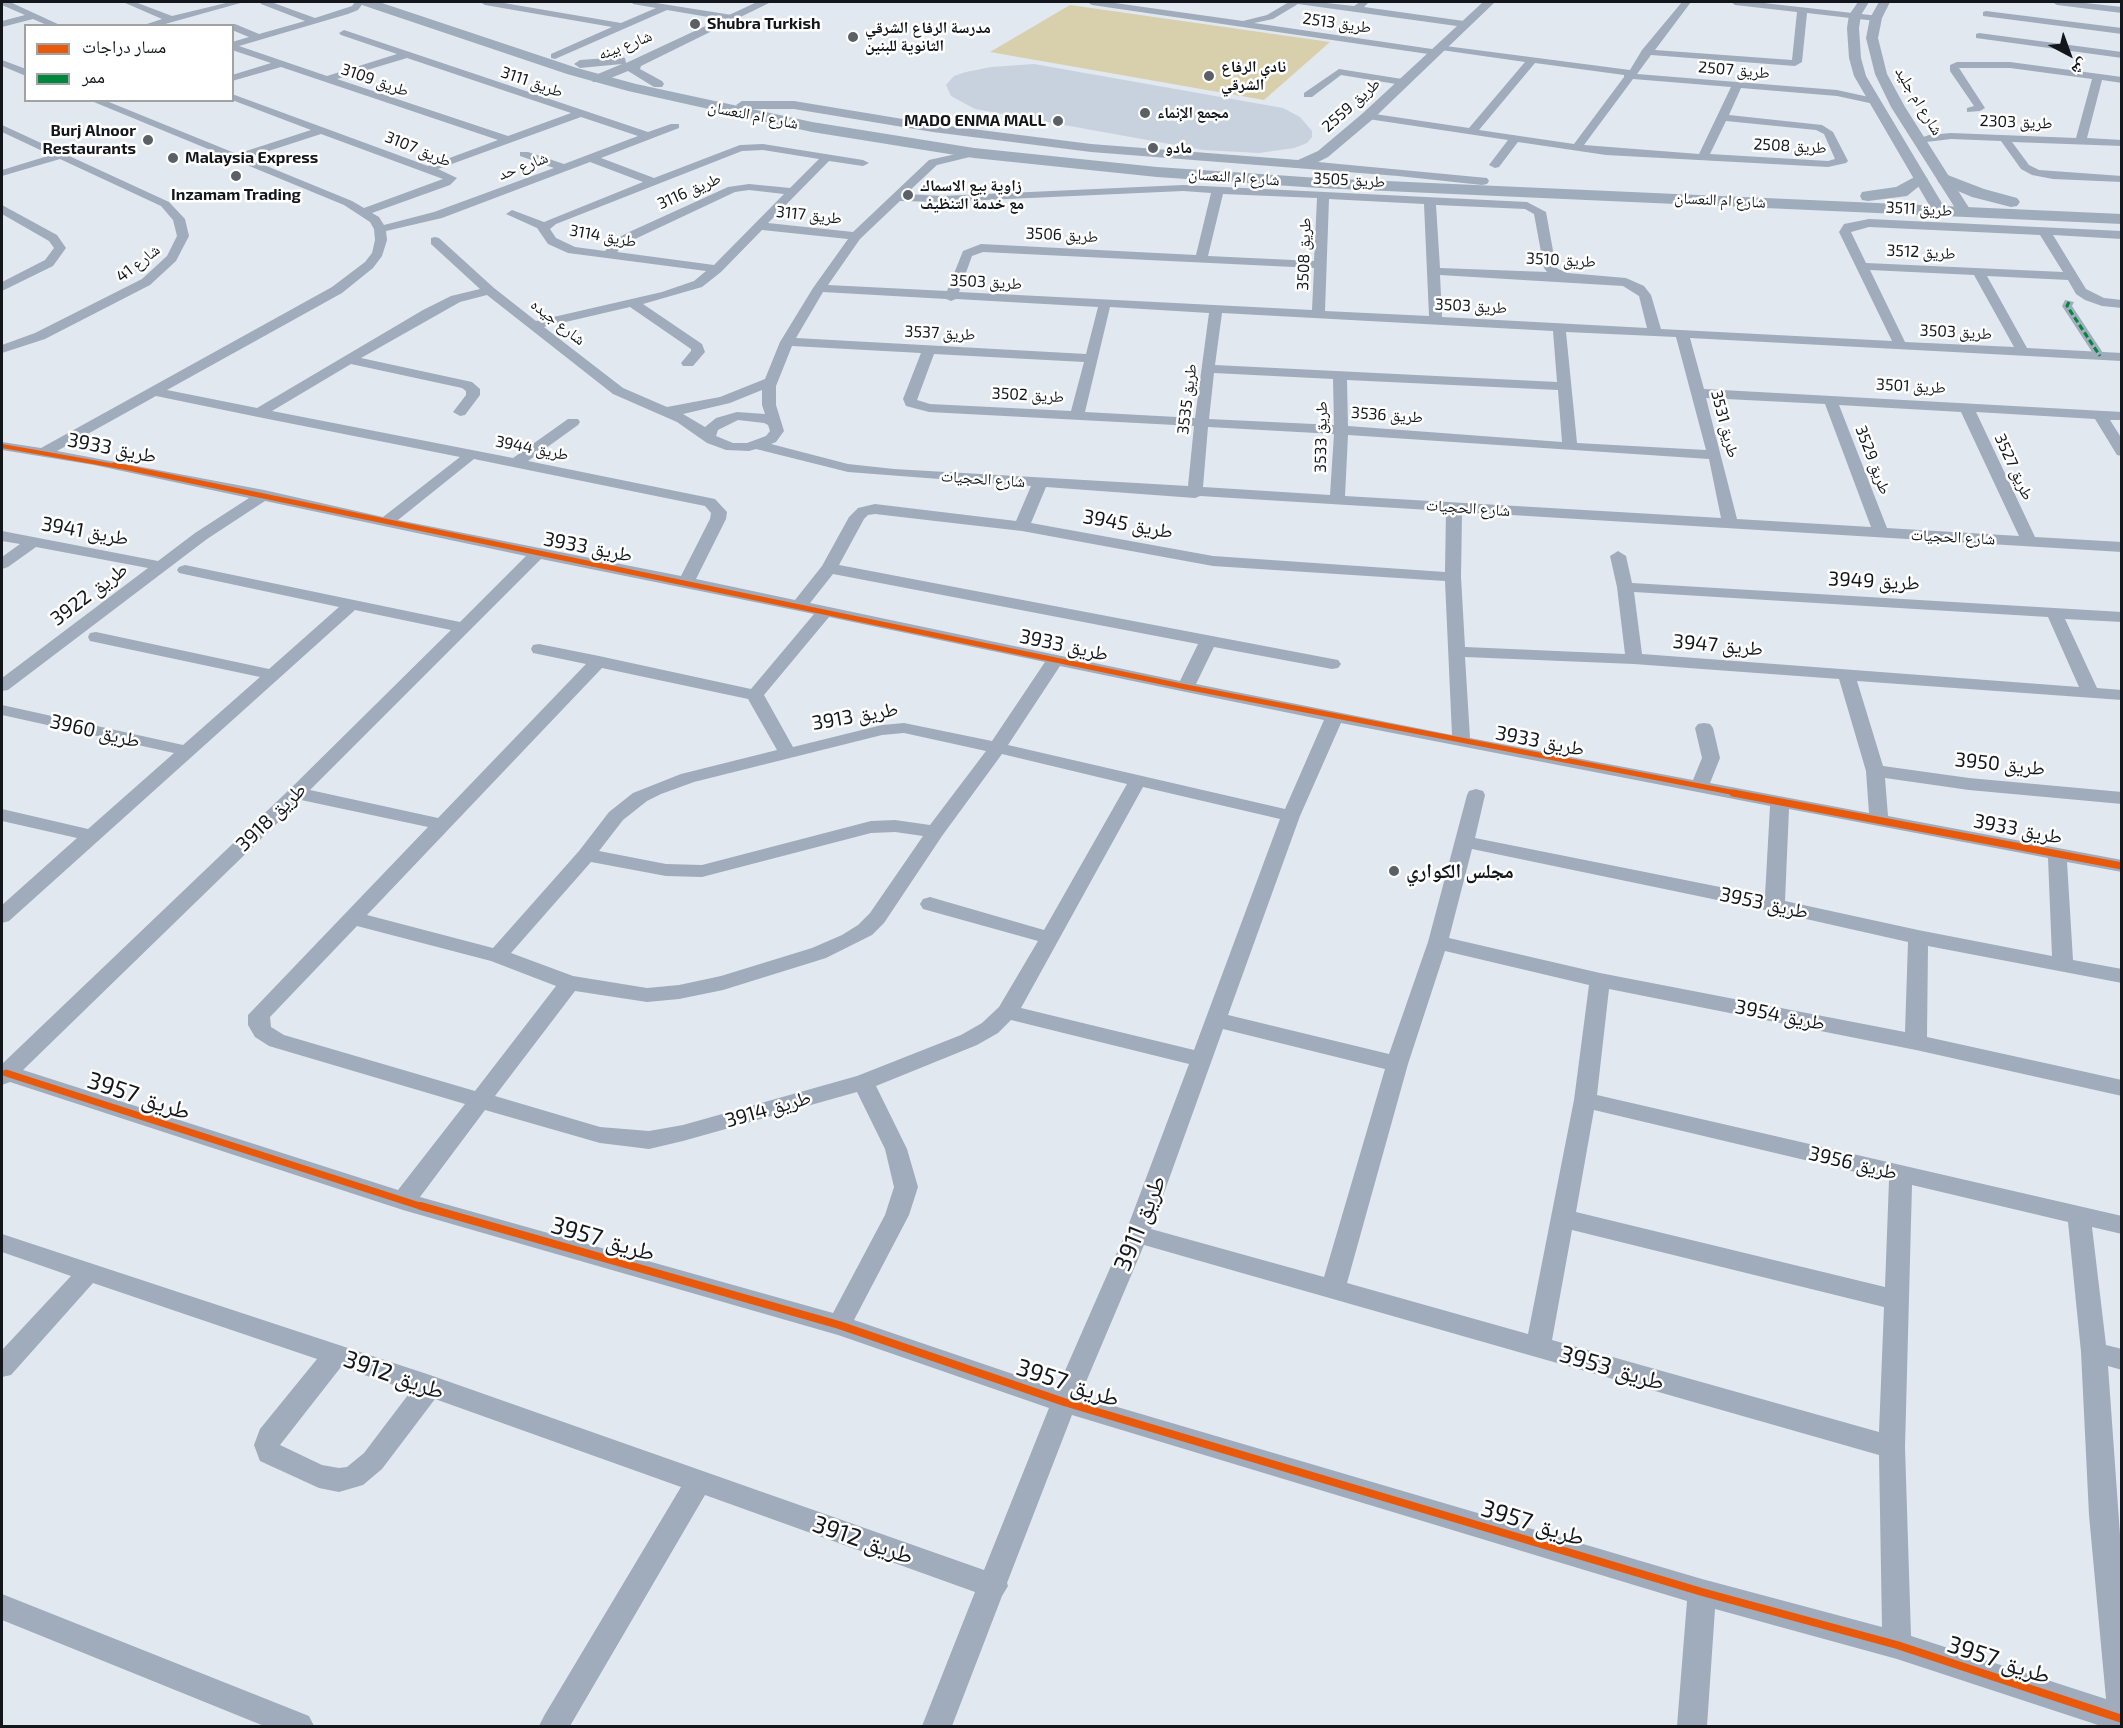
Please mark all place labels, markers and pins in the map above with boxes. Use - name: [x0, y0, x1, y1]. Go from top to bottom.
- place label: Shubra Turkish: [707, 14, 821, 34]
- marker: Shubra Turkish: [688, 17, 702, 31]
- place label: مدرسة الرفاع الشرقي الثانوية للبنين: [865, 18, 991, 56]
- marker: مدرسة الرفاع الشرقي الثانوية للبنين: [846, 30, 860, 44]
- place label: نادي الرفاع الشرقي: [1221, 57, 1286, 95]
- marker: نادي الرفاع الشرقي: [1202, 69, 1216, 83]
- place label: مجمع الإنماء: [1157, 103, 1229, 123]
- marker: مجمع الإنماء: [1138, 106, 1152, 120]
- place label: MADO ENMA MALL: [904, 111, 1046, 131]
- marker: MADO ENMA MALL: [1051, 114, 1065, 128]
- place label: Burj Alnoor Restaurants: [42, 121, 136, 159]
- marker: Burj Alnoor Restaurants: [141, 133, 155, 147]
- place label: مادو: [1165, 138, 1192, 158]
- marker: مادو: [1146, 141, 1160, 155]
- place label: Malaysia Express: [185, 148, 318, 168]
- marker: Malaysia Express: [166, 151, 180, 165]
- marker: Inzamam Trading: [229, 169, 243, 183]
- place label: زاوية بيع الاسماك مع خدمة التنظيف: [920, 176, 1024, 214]
- place label: Inzamam Trading: [171, 185, 301, 205]
- marker: زاوية بيع الاسماك مع خدمة التنظيف: [901, 188, 915, 202]
- place label: مجلس الكواري: [1406, 859, 1514, 883]
- marker: مجلس الكواري: [1387, 864, 1401, 878]

